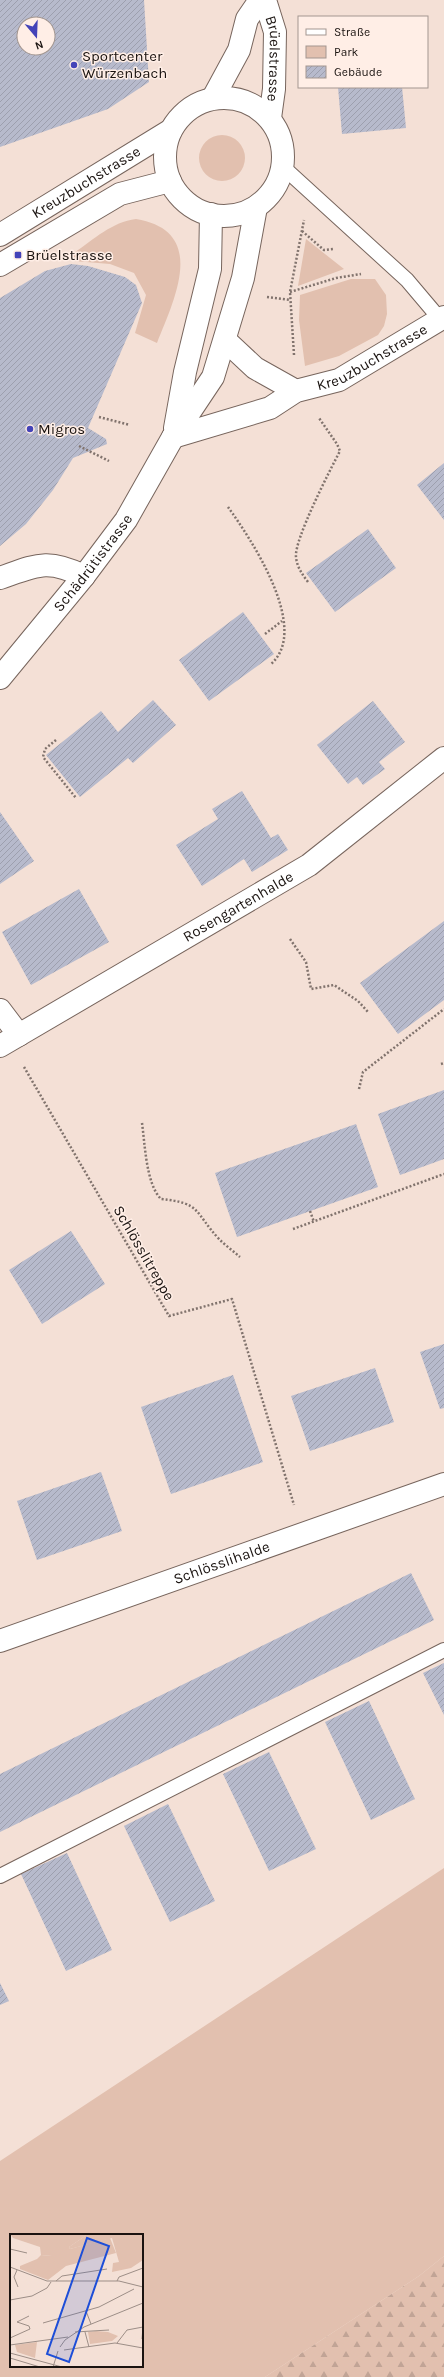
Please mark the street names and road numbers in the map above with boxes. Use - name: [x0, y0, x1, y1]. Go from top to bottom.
- street label: Brüelstrasse: [261, 13, 284, 103]
- street label: Kreuzbuchstrasse: [29, 142, 144, 222]
- street label: Kreuzbuchstrasse: [315, 320, 431, 394]
- street label: Schädrütistrasse: [49, 511, 136, 615]
- street label: Rosengartenhalde: [180, 867, 297, 946]
- street label: Schlösslitreppe: [110, 1202, 178, 1304]
- street label: Schlösslihalde: [171, 1537, 272, 1588]

